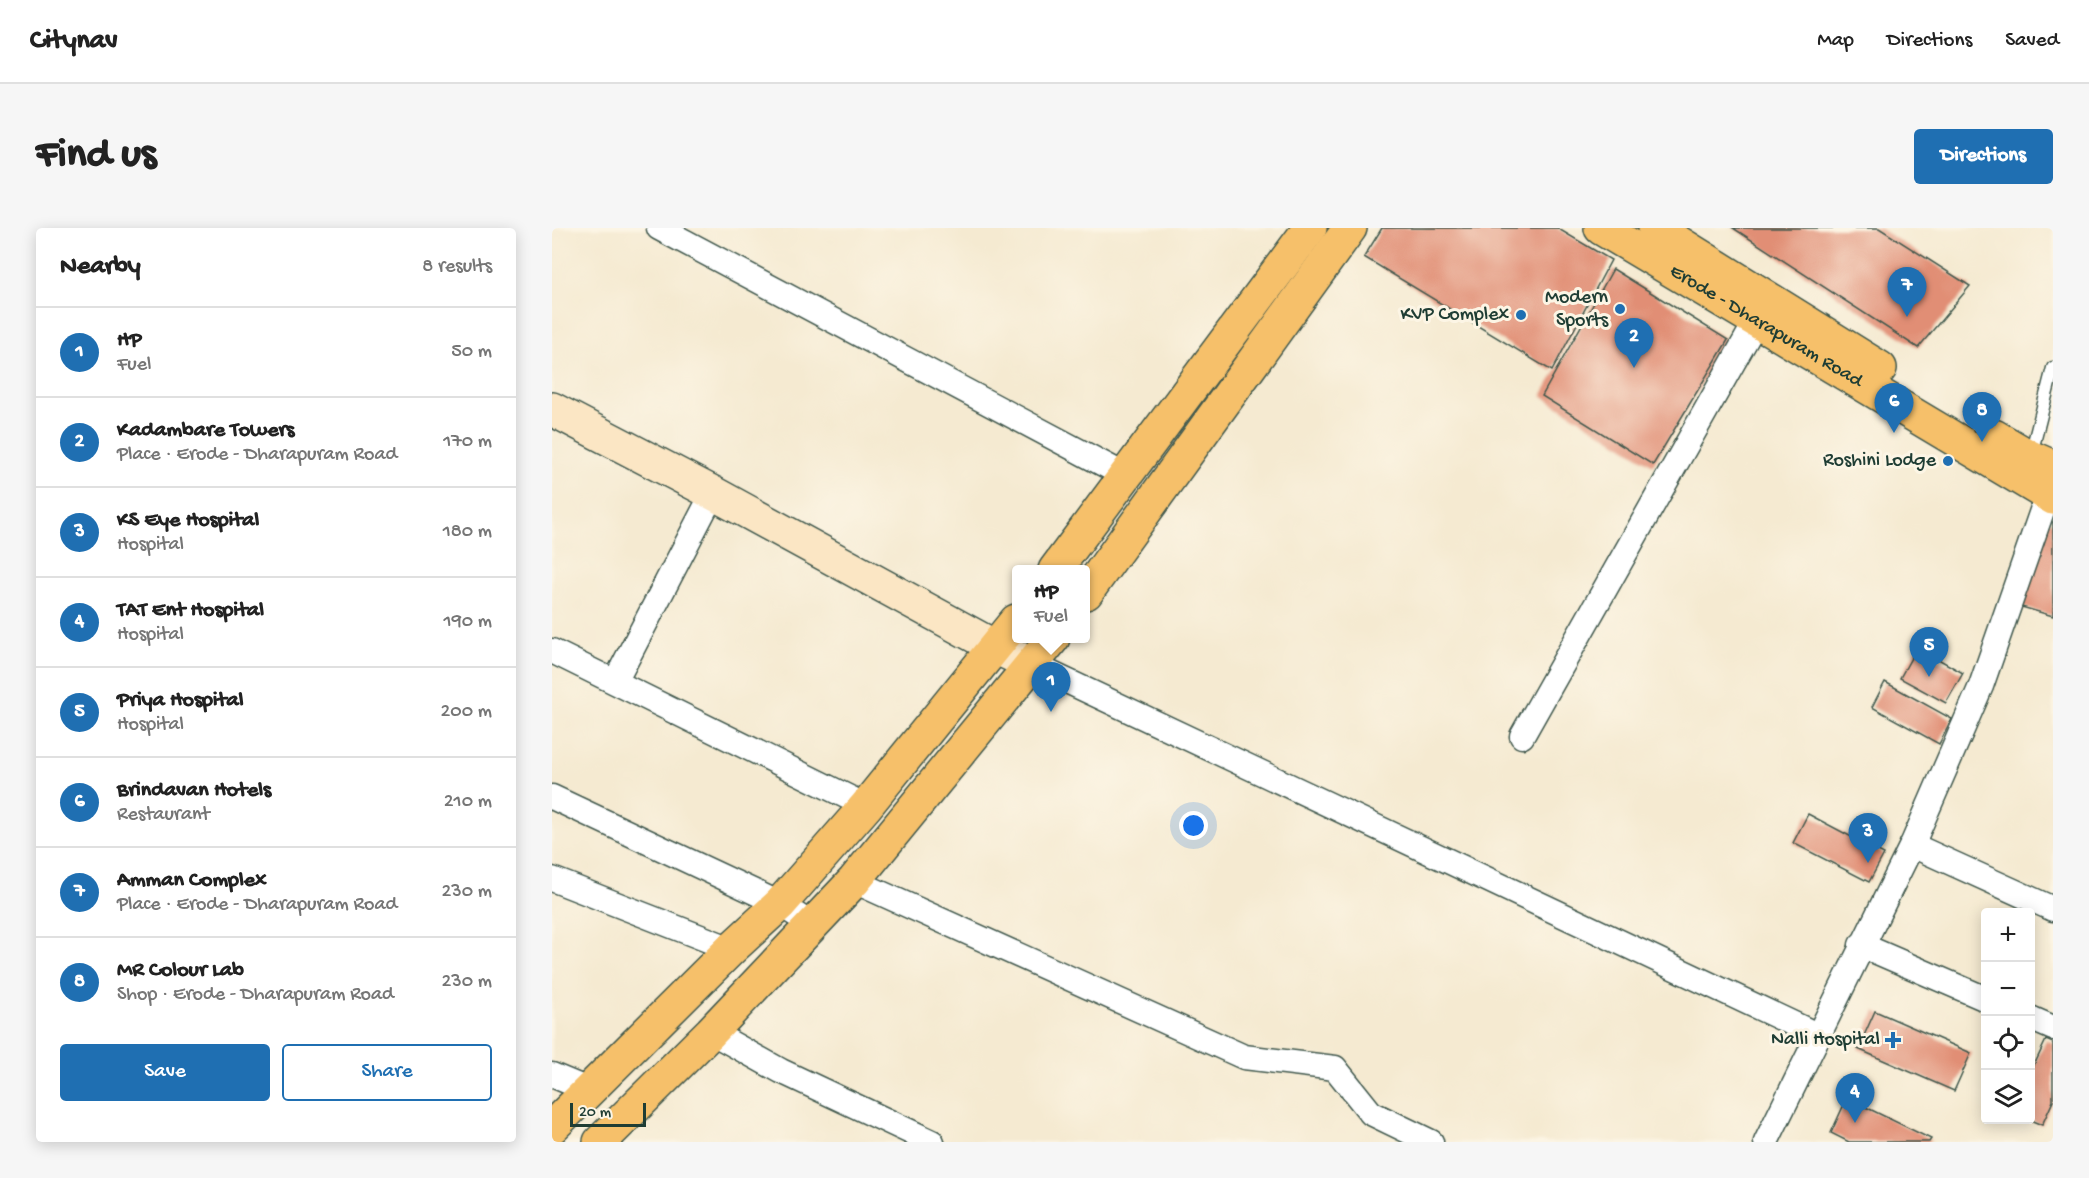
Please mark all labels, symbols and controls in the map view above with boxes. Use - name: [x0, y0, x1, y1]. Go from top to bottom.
- text: Citynav: [30, 25, 118, 58]
- text: Map: [1817, 29, 1854, 54]
- text: Directions: [1887, 29, 1972, 54]
- text: Saved: [2005, 29, 2059, 54]
- button: Directions: [1914, 129, 2053, 184]
- text: Find us: [36, 132, 156, 181]
- text: Nearby: [60, 252, 141, 283]
- text: 8 results: [422, 256, 492, 279]
- street label: Erode - Dharapuram Road: [1665, 260, 1869, 394]
- pin: 7: [1888, 268, 1926, 317]
- place label: Modern Sports: [1545, 287, 1609, 333]
- marker: Modern Sports: [1613, 302, 1627, 316]
- place label: KVP Complex: [1401, 304, 1509, 327]
- marker: KVP Complex: [1514, 308, 1528, 322]
- pin: 2: [1614, 318, 1654, 368]
- text: HP: [117, 328, 142, 354]
- text: 1: [75, 341, 84, 364]
- text: 50 m: [451, 341, 492, 364]
- text: Fuel: [117, 354, 151, 377]
- pin: 6: [1874, 384, 1914, 433]
- pin: 8: [1962, 392, 2002, 442]
- text: Kadambare Towers: [117, 418, 294, 444]
- text: 2: [75, 431, 84, 454]
- text: 170 m: [443, 431, 492, 454]
- text: Place · Erode - Dharapuram Road: [117, 444, 397, 467]
- place label: Roshini Lodge: [1823, 450, 1937, 473]
- marker: Roshini Lodge: [1941, 454, 1955, 468]
- text: KS Eye Hospital: [117, 508, 259, 534]
- text: 3: [74, 521, 85, 544]
- text: 180 m: [443, 521, 492, 544]
- text: Hospital: [117, 534, 184, 557]
- popup: [1012, 565, 1090, 643]
- text: HP: [1034, 580, 1059, 606]
- text: TAT Ent Hospital: [117, 598, 264, 624]
- text: Fuel: [1034, 606, 1068, 629]
- text: 4: [75, 611, 84, 634]
- text: 190 m: [444, 611, 492, 634]
- text: Hospital: [117, 624, 184, 647]
- pin: 5: [1910, 628, 1948, 677]
- pin: 1: [1032, 662, 1070, 712]
- text: Priya Hospital: [117, 688, 244, 714]
- text: 5: [74, 701, 85, 724]
- text: 200 m: [441, 701, 492, 724]
- text: Hospital: [117, 714, 184, 737]
- text: Brindavan Hotels: [117, 778, 271, 804]
- text: 6: [74, 791, 85, 814]
- text: 210 m: [444, 791, 492, 814]
- text: Restaurant: [117, 804, 210, 827]
- your location: [1179, 811, 1208, 840]
- pin: 3: [1848, 814, 1888, 863]
- text: Amman Complex: [117, 868, 267, 894]
- text: 7: [74, 881, 85, 904]
- text: 230 m: [442, 881, 492, 904]
- text: Place · Erode - Dharapuram Road: [117, 894, 397, 917]
- map controls: [1981, 908, 2035, 1124]
- button: +: [1981, 908, 2035, 962]
- text: MR Colour Lab: [117, 958, 244, 984]
- button: −: [1981, 962, 2035, 1016]
- text: 8: [74, 971, 85, 994]
- text: 230 m: [442, 971, 492, 994]
- text: Shop · Erode - Dharapuram Road: [117, 984, 394, 1007]
- button: locate: [1981, 1016, 2035, 1070]
- place label: Nalli Hospital: [1771, 1029, 1880, 1052]
- marker: Nalli Hospital: [1884, 1031, 1902, 1049]
- button: Save: [60, 1044, 270, 1101]
- button: Share: [282, 1044, 492, 1101]
- button: layers: [1981, 1070, 2035, 1124]
- pin: 4: [1836, 1074, 1874, 1123]
- scale bar: [570, 1100, 646, 1128]
- text: 20 m: [579, 1104, 611, 1123]

